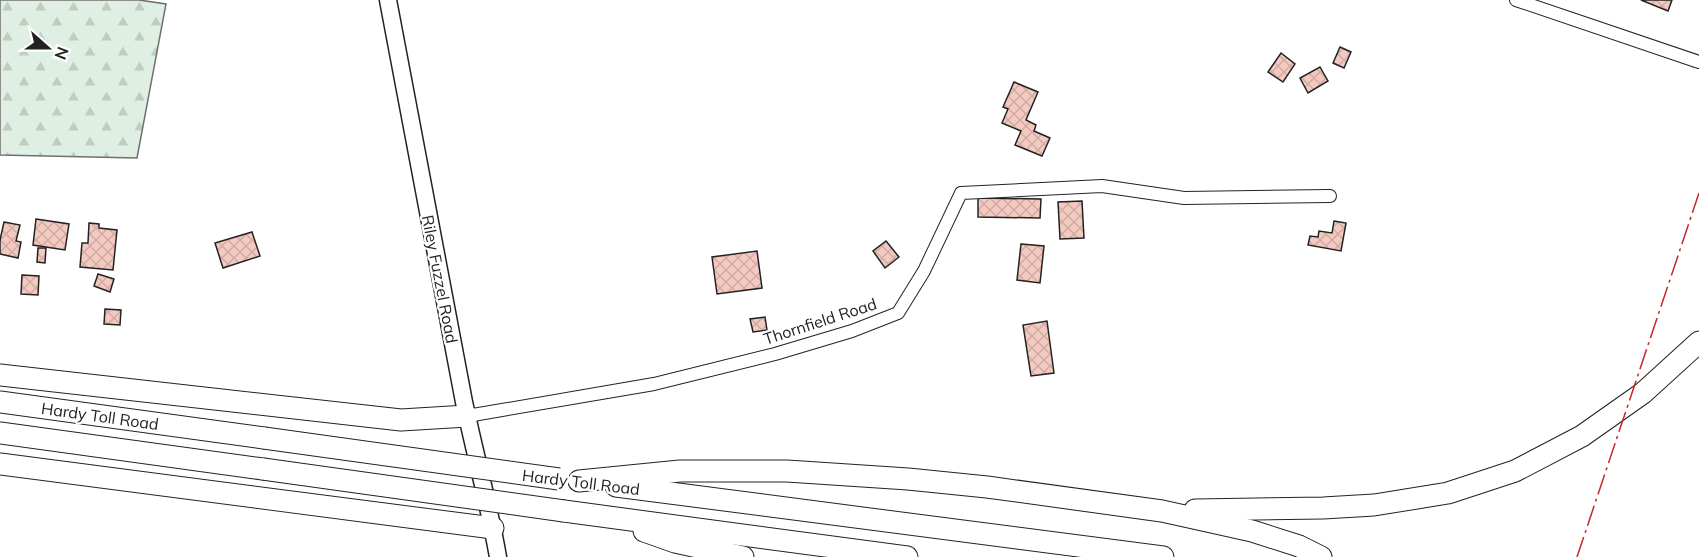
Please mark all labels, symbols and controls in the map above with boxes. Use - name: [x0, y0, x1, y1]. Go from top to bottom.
- north arrow: [18, 18, 78, 78]
- text: N: [51, 44, 74, 63]
- street label: Riley Fuzzel Road: [418, 213, 462, 345]
- street label: Thornfield Road: [761, 293, 879, 349]
- street label: Hardy Toll Road: [40, 398, 160, 434]
- street label: Hardy Toll Road: [521, 465, 641, 499]

